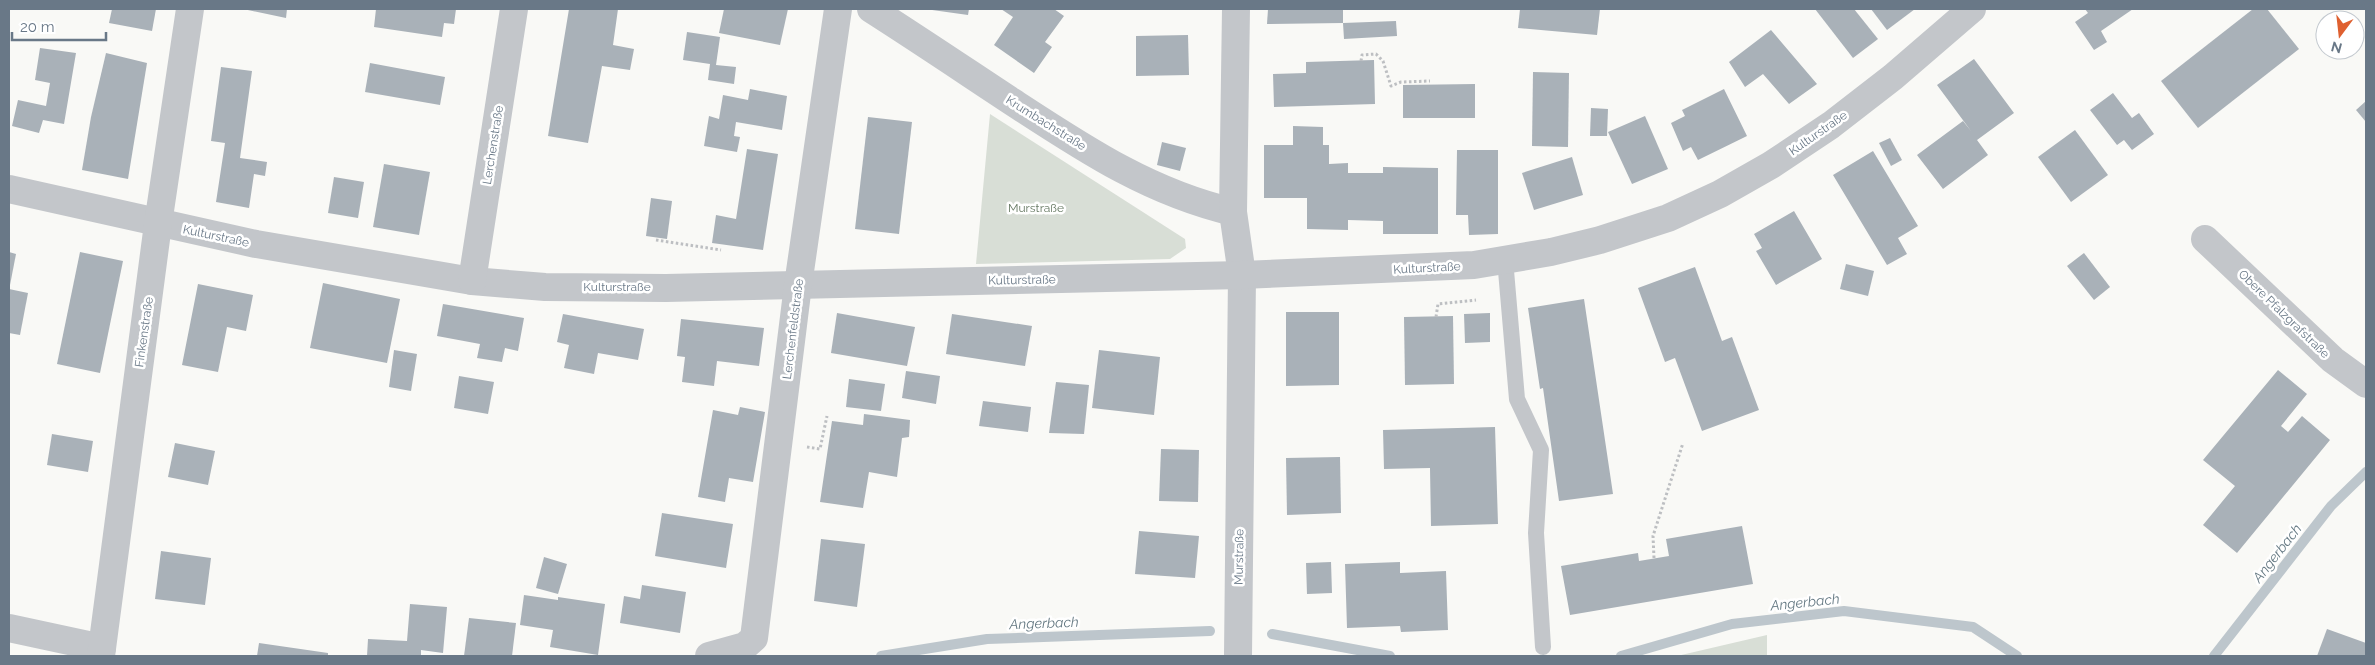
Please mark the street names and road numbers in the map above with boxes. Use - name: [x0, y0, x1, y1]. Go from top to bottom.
- street label: Krumbachstraße: [1003, 93, 1089, 153]
- street label: Lerchenstraße: [480, 105, 506, 185]
- street label: Kulturstraße: [1786, 108, 1850, 158]
- street label: Kulturstraße: [182, 222, 250, 250]
- street label: Kulturstraße: [1393, 259, 1461, 277]
- street label: Obere Pfalzgrafstraße: [2236, 267, 2332, 361]
- street label: Kulturstraße: [988, 272, 1056, 288]
- street label: Lerchenfeldstraße: [780, 278, 806, 380]
- street label: Kulturstraße: [583, 280, 651, 294]
- street label: Finkenstraße: [132, 296, 156, 368]
- street label: Murstraße: [1232, 529, 1246, 585]

